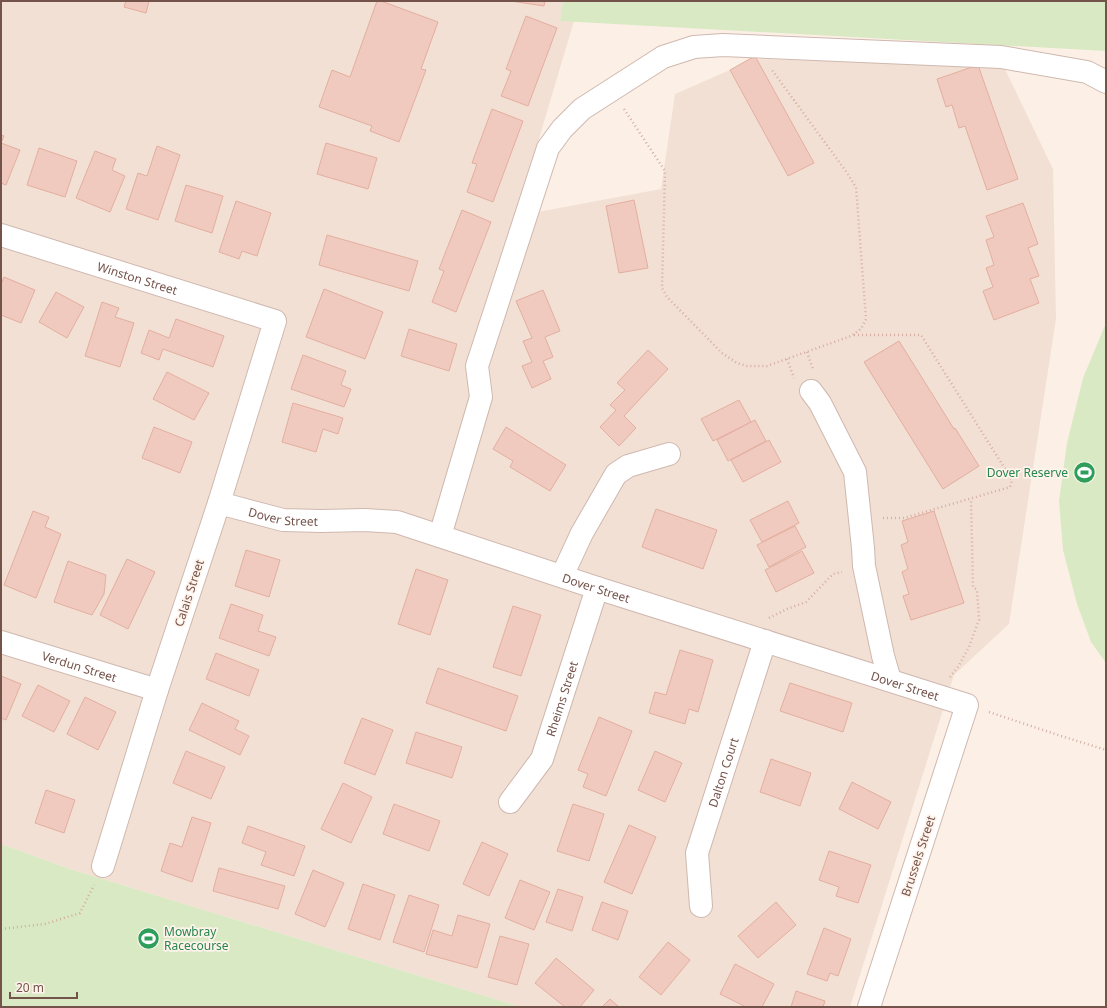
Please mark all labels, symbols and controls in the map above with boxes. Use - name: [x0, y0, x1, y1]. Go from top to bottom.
- street label: Winston Street: [95, 257, 180, 299]
- sports icon: Dover Reserve: [1071, 459, 1097, 485]
- place label: Dover Reserve: [987, 464, 1068, 481]
- street label: Dover Street: [247, 503, 319, 529]
- street label: Calais Street: [170, 557, 208, 629]
- street label: Dover Street: [560, 569, 633, 607]
- street label: Verdun Street: [40, 647, 119, 686]
- street label: Rheims Street: [541, 658, 582, 739]
- street label: Dover Street: [869, 667, 942, 704]
- street label: Dalton Court: [704, 735, 742, 809]
- street label: Brussels Street: [897, 813, 939, 899]
- place label: Mowbray Racecourse: [164, 923, 229, 954]
- sports icon: Mowbray Racecourse: [135, 925, 161, 951]
- scale bar: [10, 974, 77, 1000]
- text: 20 m: [16, 979, 44, 996]

